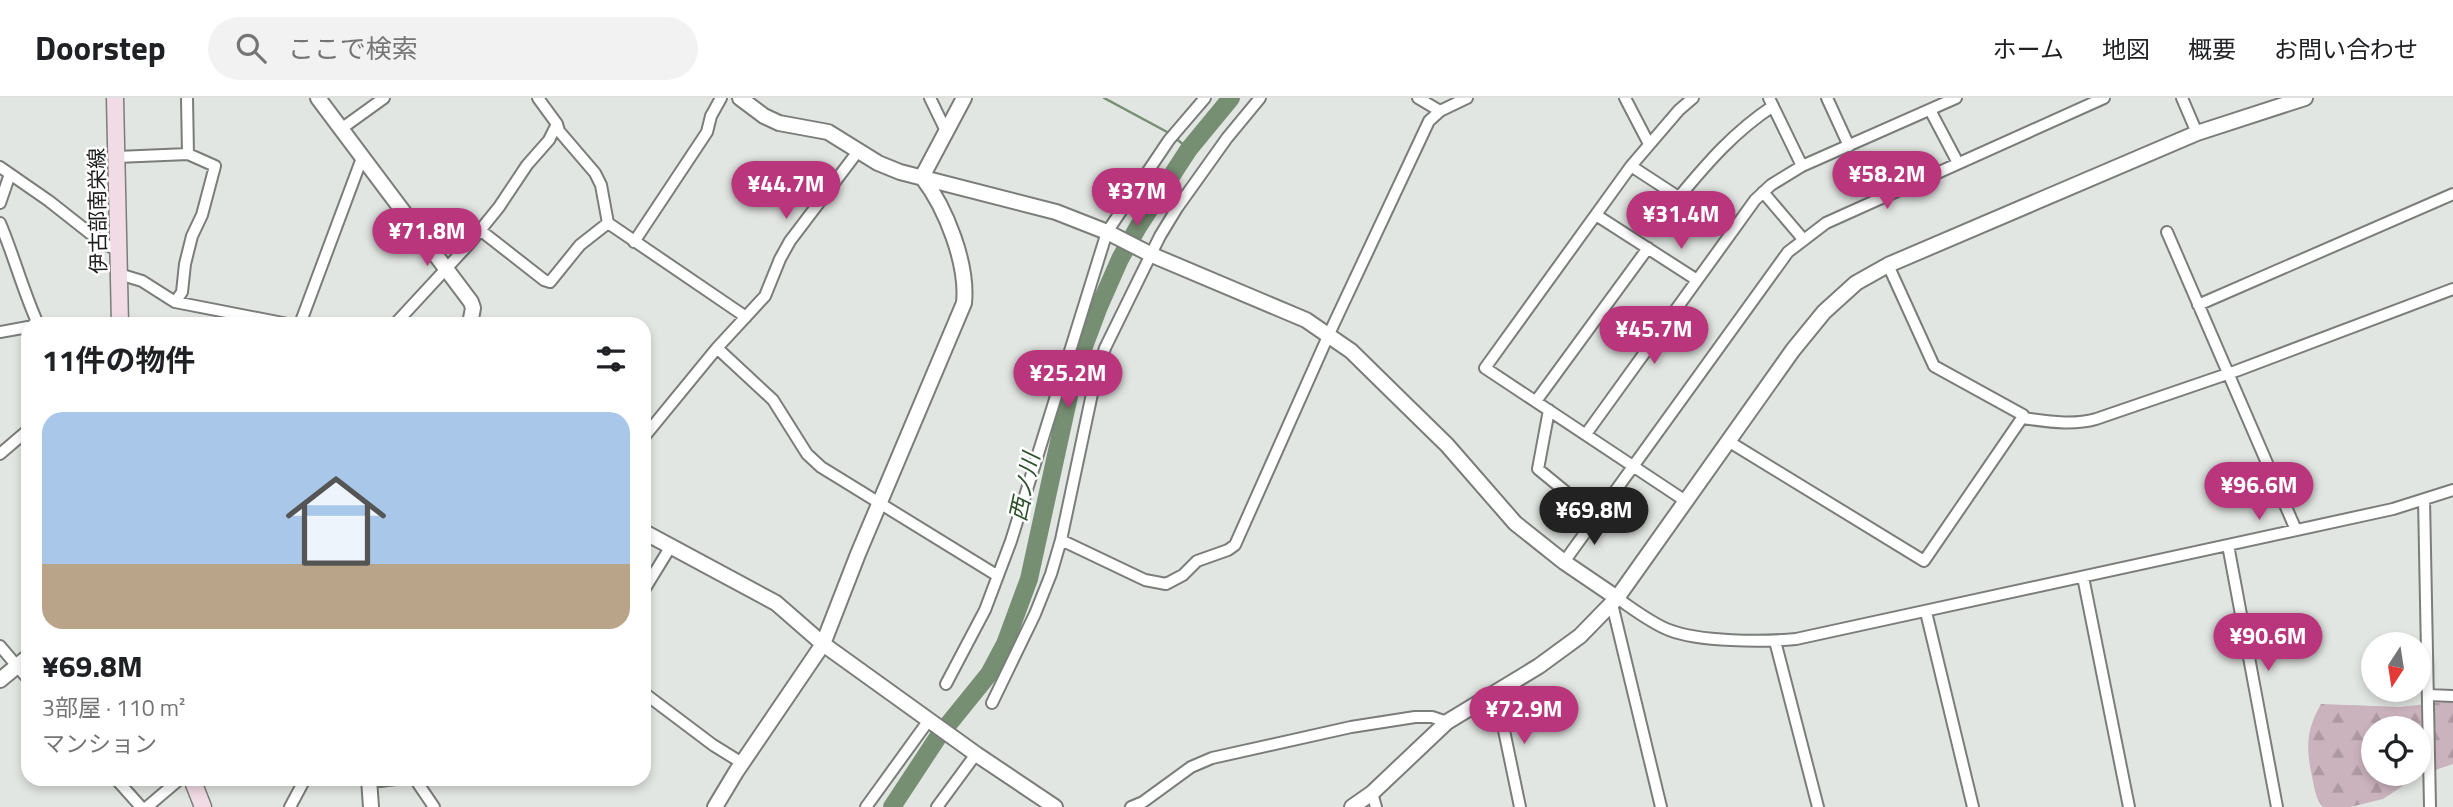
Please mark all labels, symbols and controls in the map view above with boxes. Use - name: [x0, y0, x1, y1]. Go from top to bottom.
- search box: [208, 17, 698, 80]
- text: Doorstep: [35, 23, 166, 73]
- icon: search: [232, 29, 270, 67]
- text: ここで検索: [288, 29, 418, 68]
- text: ホーム: [1993, 31, 2064, 67]
- text: 地図: [2102, 31, 2150, 67]
- text: 概要: [2188, 31, 2236, 67]
- text: お問い合わせ: [2274, 31, 2418, 67]
- street label: 伊古部南栄線: [80, 148, 114, 274]
- pin: ¥58.2M: [1830, 152, 1944, 211]
- text: ¥58.2M: [1848, 156, 1926, 191]
- pin: ¥44.7M: [729, 162, 843, 221]
- text: ¥44.7M: [747, 166, 825, 201]
- pin: ¥37M: [1096, 169, 1178, 228]
- text: ¥37M: [1108, 173, 1166, 208]
- pin: ¥31.4M: [1624, 192, 1738, 251]
- text: ¥31.4M: [1642, 196, 1720, 231]
- pin: ¥71.8M: [370, 208, 484, 268]
- text: ¥71.8M: [388, 213, 466, 248]
- pin: ¥45.7M: [1597, 306, 1711, 366]
- text: ¥45.7M: [1615, 311, 1693, 346]
- text: 11件の物件: [42, 337, 196, 383]
- icon: filters: [592, 340, 630, 378]
- pin: ¥25.2M: [1011, 350, 1125, 410]
- text: ¥25.2M: [1029, 355, 1107, 390]
- water label: 西ノ川: [1000, 447, 1049, 524]
- icon: home: [273, 458, 399, 584]
- pin: ¥96.6M: [2202, 462, 2316, 522]
- text: ¥96.6M: [2220, 467, 2298, 502]
- pin: ¥69.8M: [1537, 488, 1651, 547]
- text: ¥69.8M: [1555, 492, 1633, 527]
- pin: ¥90.6M: [2211, 614, 2325, 673]
- text: ¥90.6M: [2229, 618, 2307, 653]
- north arrow: [2361, 632, 2431, 702]
- map controls: [2361, 632, 2431, 786]
- text: ¥69.8M: [42, 643, 143, 689]
- pin: ¥72.9M: [1467, 686, 1581, 746]
- text: 3部屋 · 110 m²: [42, 690, 185, 725]
- text: ¥72.9M: [1485, 691, 1563, 726]
- button: locate: [2361, 716, 2431, 786]
- text: マンション: [42, 726, 157, 761]

